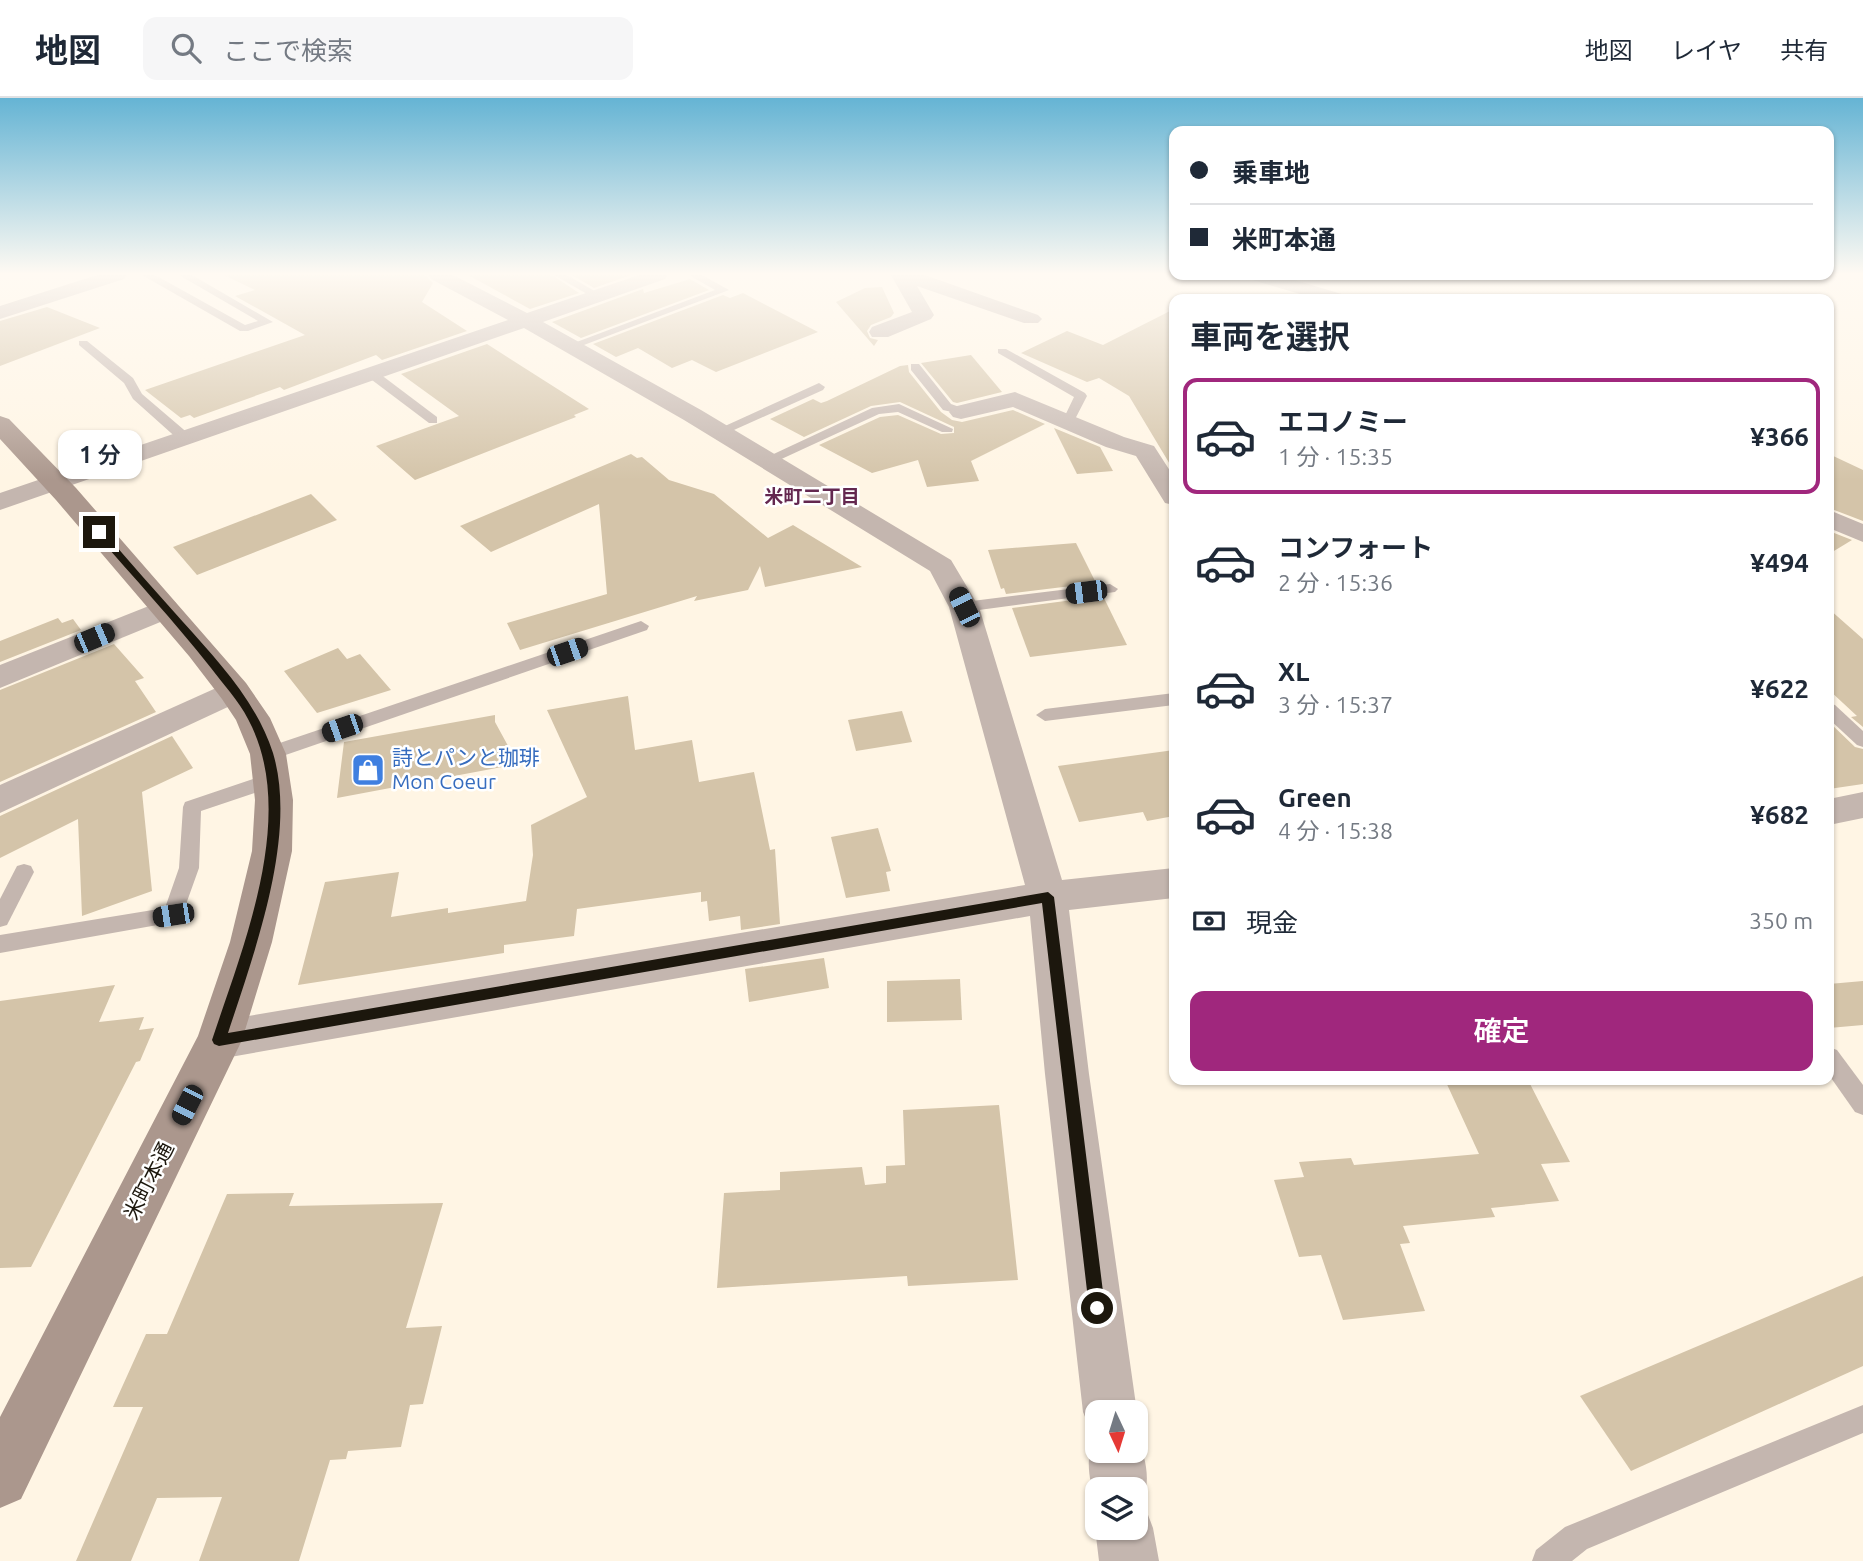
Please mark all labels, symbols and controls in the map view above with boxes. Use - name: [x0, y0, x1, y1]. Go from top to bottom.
- search box: [143, 17, 633, 80]
- icon: search: [167, 29, 205, 67]
- text: 地図: [35, 31, 101, 68]
- text: ここで検索: [223, 36, 353, 65]
- text: 地図: [1585, 37, 1633, 64]
- text: レイヤ: [1671, 37, 1742, 64]
- text: 共有: [1780, 37, 1828, 64]
- text: 乗車地: [1232, 158, 1310, 187]
- text: 米町本通: [1232, 225, 1336, 254]
- text: 車両を選択: [1190, 318, 1350, 354]
- icon: car: [1194, 405, 1257, 468]
- text: エコノミー: [1278, 407, 1408, 436]
- text: ¥366: [1750, 422, 1809, 451]
- callout: 1 分: [57, 430, 141, 480]
- text: 1 分: [79, 442, 121, 467]
- text: 1 分 · 15:35: [1278, 444, 1393, 469]
- district label: 米町二丁目: [764, 485, 860, 507]
- route end: [83, 516, 115, 548]
- icon: car: [1194, 531, 1257, 594]
- text: コンフォート: [1278, 533, 1433, 562]
- text: ¥494: [1750, 548, 1809, 577]
- text: 2 分 · 15:36: [1278, 570, 1393, 595]
- car: [1064, 579, 1109, 605]
- car: [946, 584, 983, 630]
- car: [71, 620, 118, 656]
- car: [544, 635, 591, 669]
- icon: car: [1194, 657, 1257, 720]
- text: XL: [1278, 657, 1309, 686]
- text: ¥622: [1750, 674, 1809, 703]
- text: 3 分 · 15:37: [1278, 692, 1393, 717]
- car: [319, 711, 366, 745]
- place label: 詩とパンと珈琲 Mon Coeur: [392, 745, 540, 793]
- shop icon: 詩とパンと珈琲 Mon Coeur: [349, 751, 387, 789]
- icon: car: [1194, 783, 1257, 846]
- text: Green: [1278, 783, 1352, 812]
- text: ¥682: [1750, 800, 1809, 829]
- text: 4 分 · 15:38: [1278, 818, 1393, 843]
- car: [151, 901, 196, 929]
- icon: cash: [1190, 902, 1228, 940]
- text: 現金: [1246, 908, 1298, 937]
- text: 350 m: [1749, 908, 1813, 933]
- button: 確定: [1190, 991, 1813, 1071]
- car: [169, 1082, 206, 1128]
- street label: 米町本通: [118, 1138, 178, 1223]
- route start: [1081, 1292, 1113, 1324]
- north arrow: [1085, 1400, 1148, 1463]
- map controls: [1085, 1400, 1148, 1540]
- button: layers: [1085, 1477, 1148, 1540]

